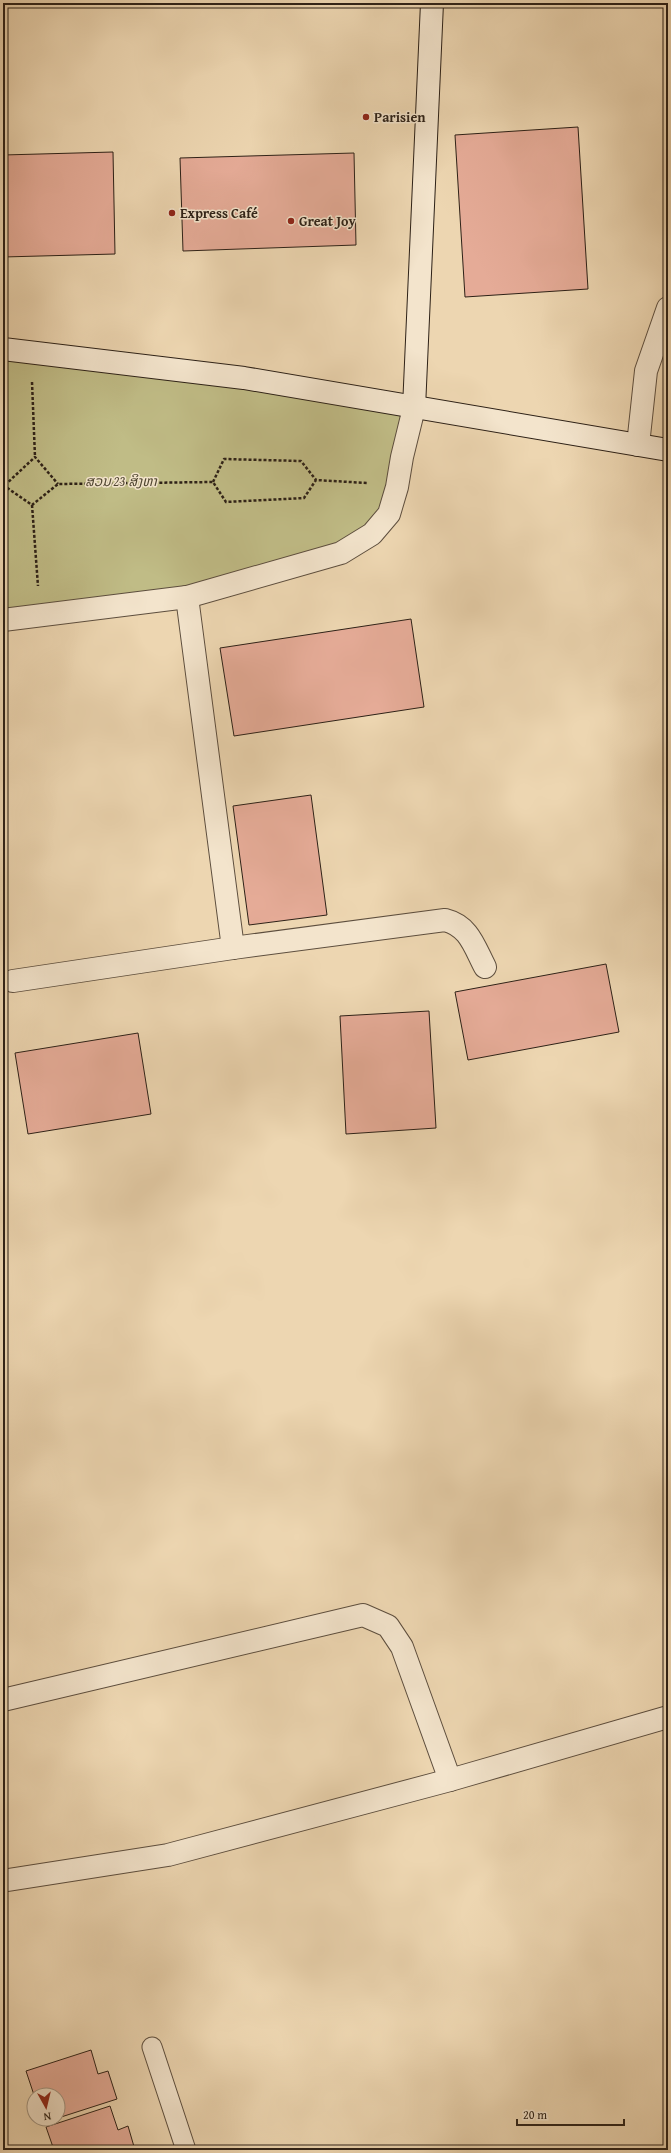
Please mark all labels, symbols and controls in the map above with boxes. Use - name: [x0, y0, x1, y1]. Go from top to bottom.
- place label: Parisien: [374, 107, 426, 127]
- marker: Parisien: [361, 112, 371, 122]
- place label: Express Café: [180, 203, 258, 223]
- marker: Express Café: [167, 208, 177, 218]
- place label: Great Joy: [299, 211, 356, 231]
- marker: Great Joy: [286, 216, 296, 226]
- park label: ສວນ 23 ສິງຫາ: [85, 471, 158, 491]
- north arrow: [26, 2087, 66, 2127]
- scale bar: [517, 2101, 624, 2127]
- text: 20 m: [523, 2106, 547, 2123]
- text: N: [42, 2108, 52, 2125]

